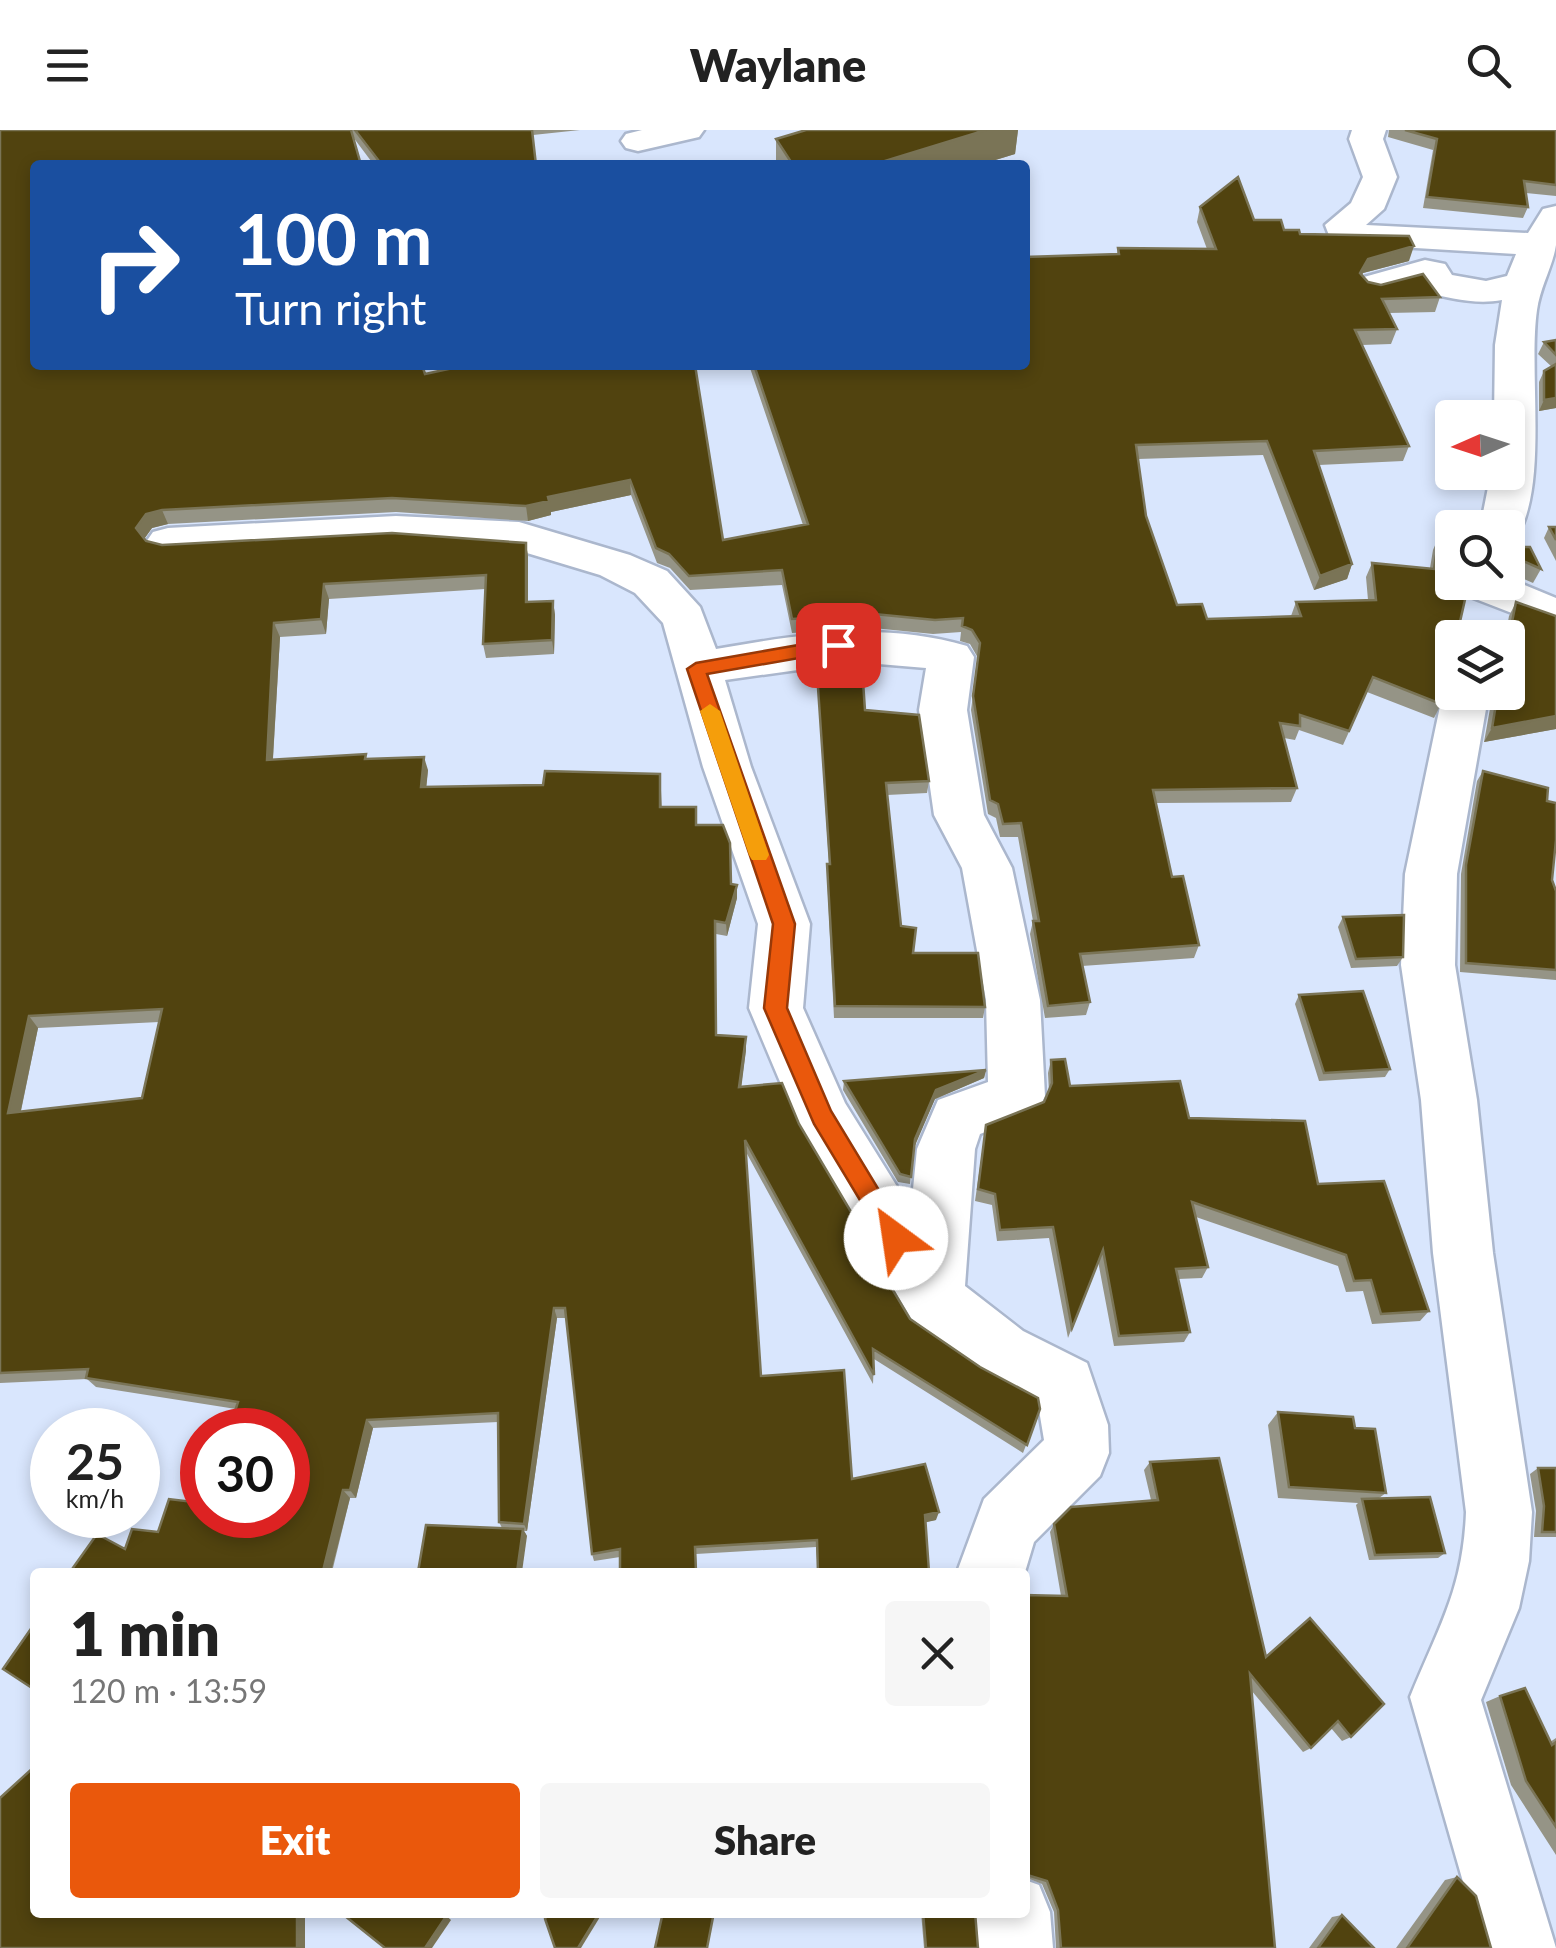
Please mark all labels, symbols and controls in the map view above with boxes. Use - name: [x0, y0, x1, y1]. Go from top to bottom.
- icon: menu: [40, 38, 95, 93]
- text: Waylane: [690, 38, 866, 92]
- icon: search: [1461, 38, 1516, 93]
- text: 100 m: [235, 196, 432, 280]
- icon: right: [70, 200, 200, 330]
- text: Turn right: [235, 281, 426, 335]
- north arrow: [1435, 400, 1525, 490]
- map controls: [1435, 400, 1525, 710]
- button: search: [1435, 510, 1525, 600]
- pin: [796, 603, 881, 688]
- icon: arrive: [811, 618, 866, 673]
- button: layers: [1435, 620, 1525, 710]
- position arrow: [844, 1186, 948, 1290]
- speed limit sign: 30: [180, 1408, 310, 1538]
- text: 25: [66, 1431, 124, 1491]
- text: km/h: [66, 1483, 124, 1513]
- text: 1 min: [70, 1597, 220, 1669]
- button: close: [885, 1601, 990, 1706]
- text: 120 m · 13:59: [70, 1671, 267, 1710]
- button: Exit: [70, 1783, 520, 1898]
- button: Share: [540, 1783, 990, 1898]

